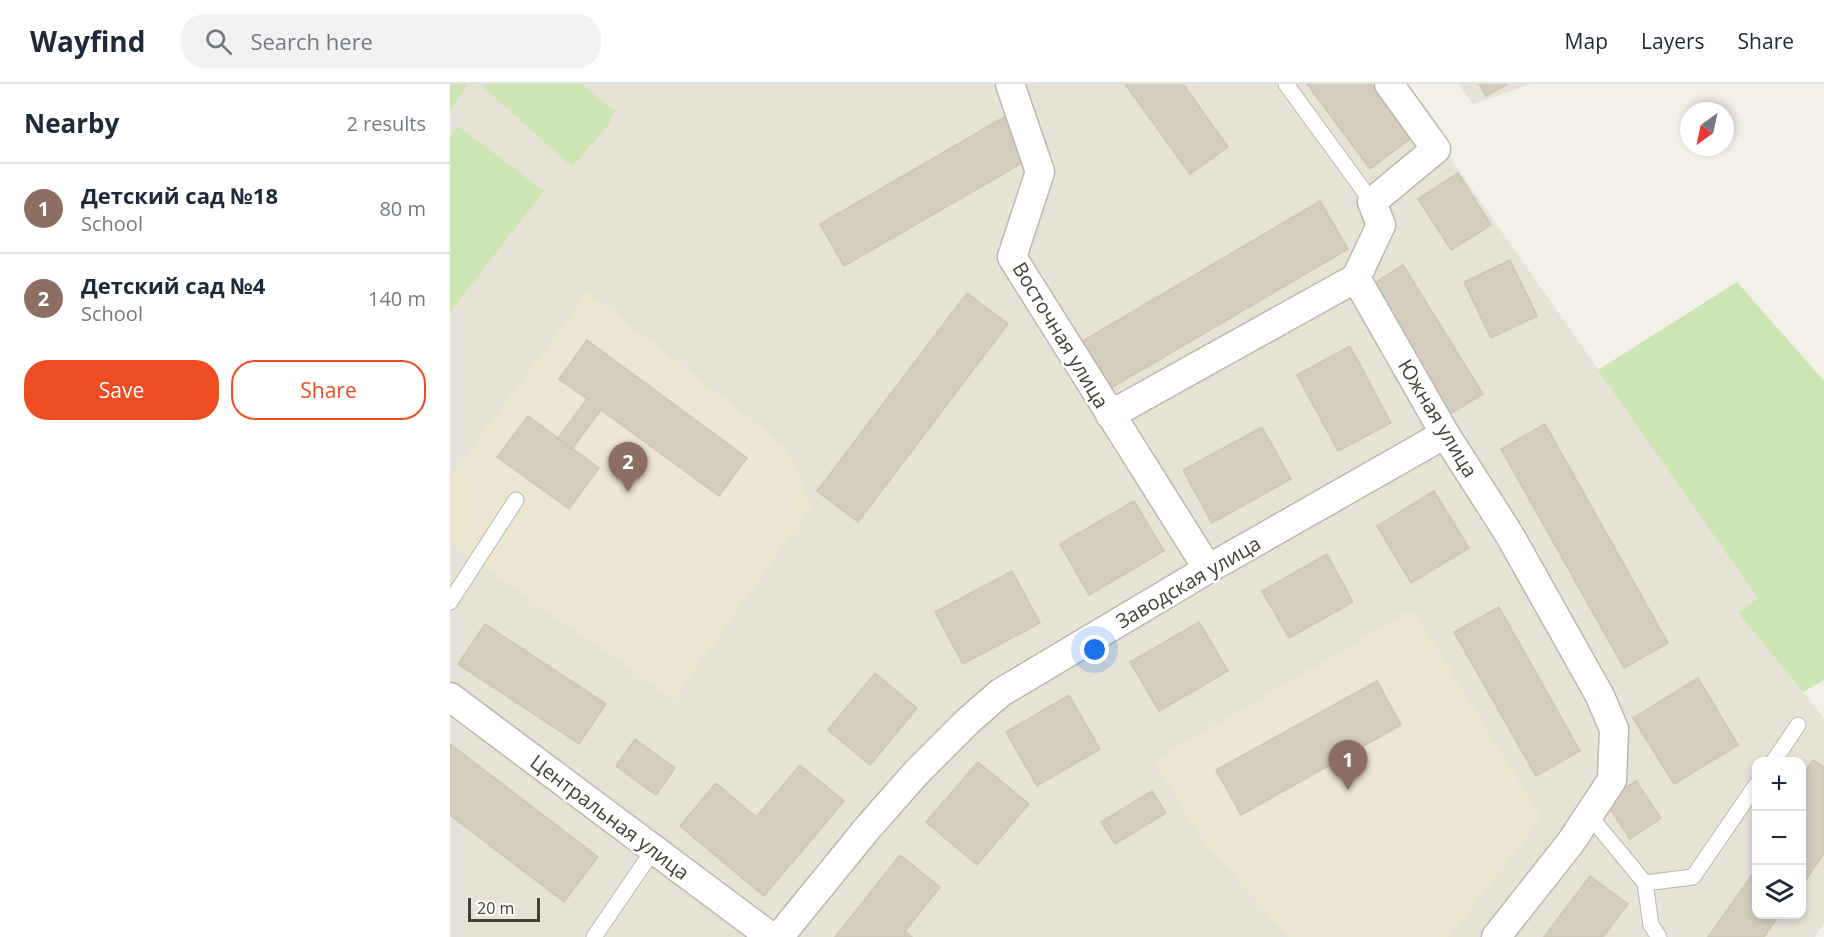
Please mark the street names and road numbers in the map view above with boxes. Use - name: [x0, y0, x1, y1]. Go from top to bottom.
- street label: Восточная улица: [1007, 257, 1115, 413]
- street label: Южная улица: [1392, 354, 1484, 482]
- street label: Заводская улица: [1111, 530, 1265, 634]
- street label: Центральная улица: [525, 748, 695, 886]

